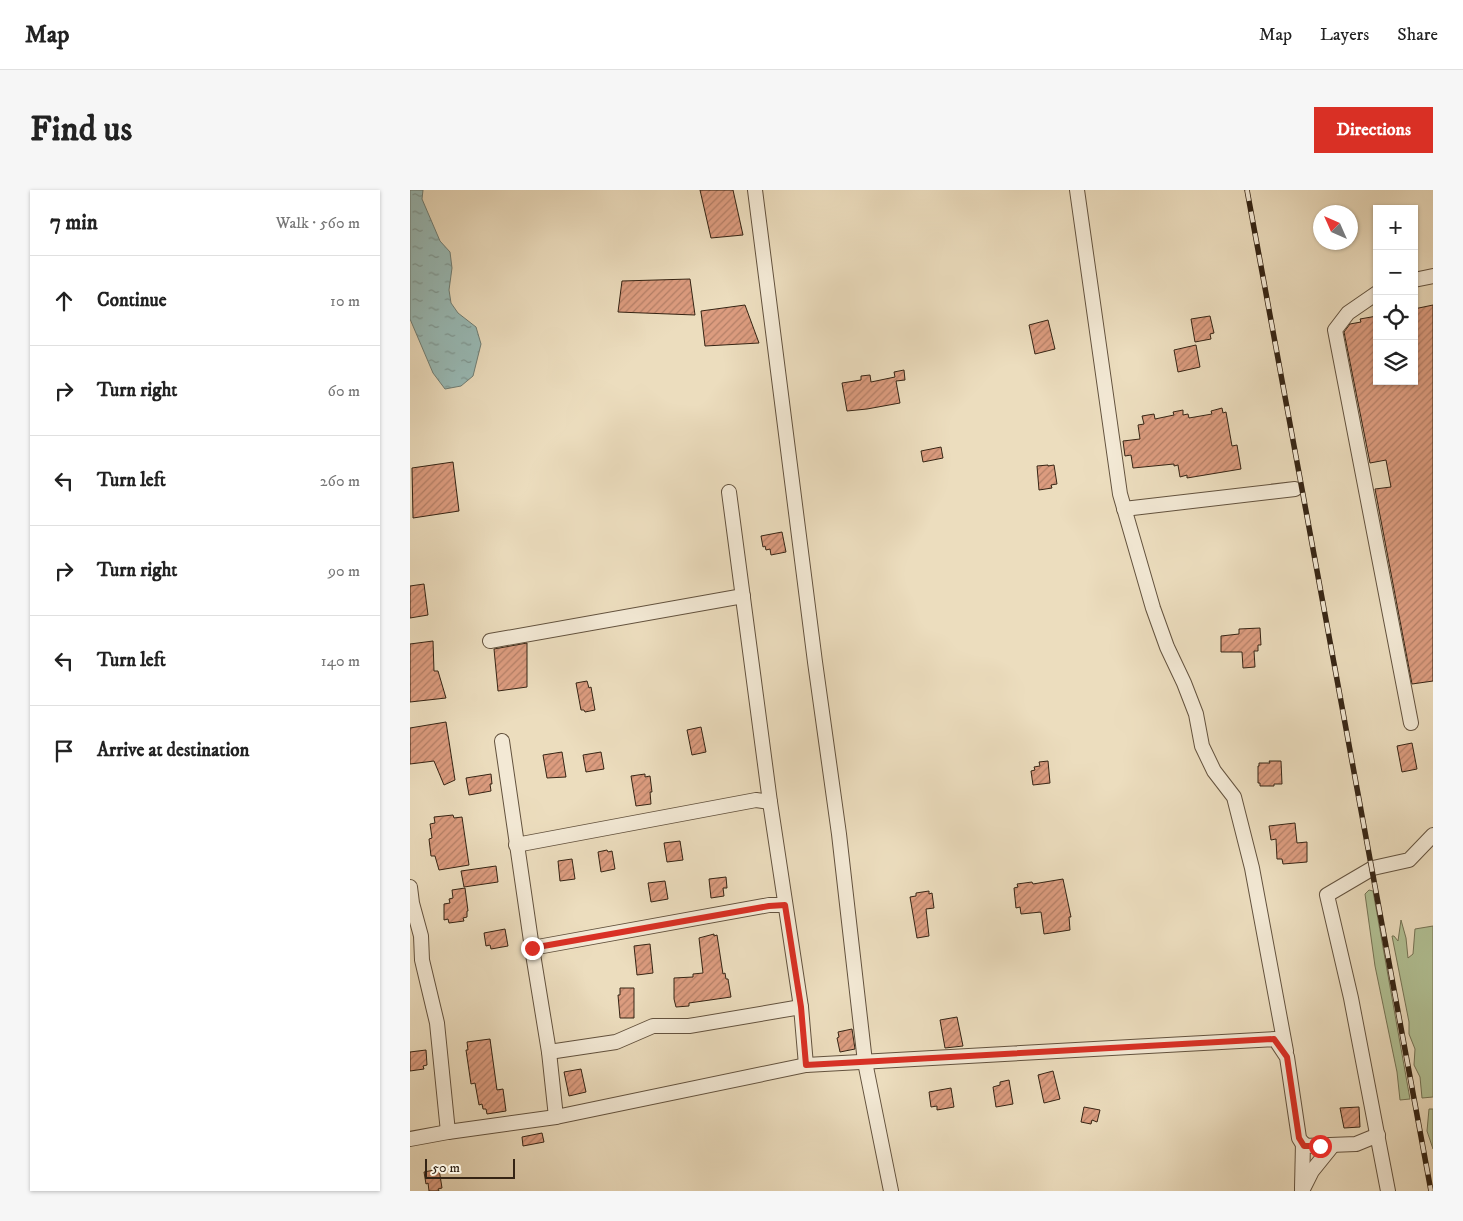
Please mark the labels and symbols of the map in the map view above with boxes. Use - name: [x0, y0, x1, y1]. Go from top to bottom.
- north arrow: [1313, 205, 1358, 250]
- route end: [521, 937, 544, 960]
- route start: [1309, 1135, 1332, 1158]
- scale bar: [425, 1156, 515, 1179]

